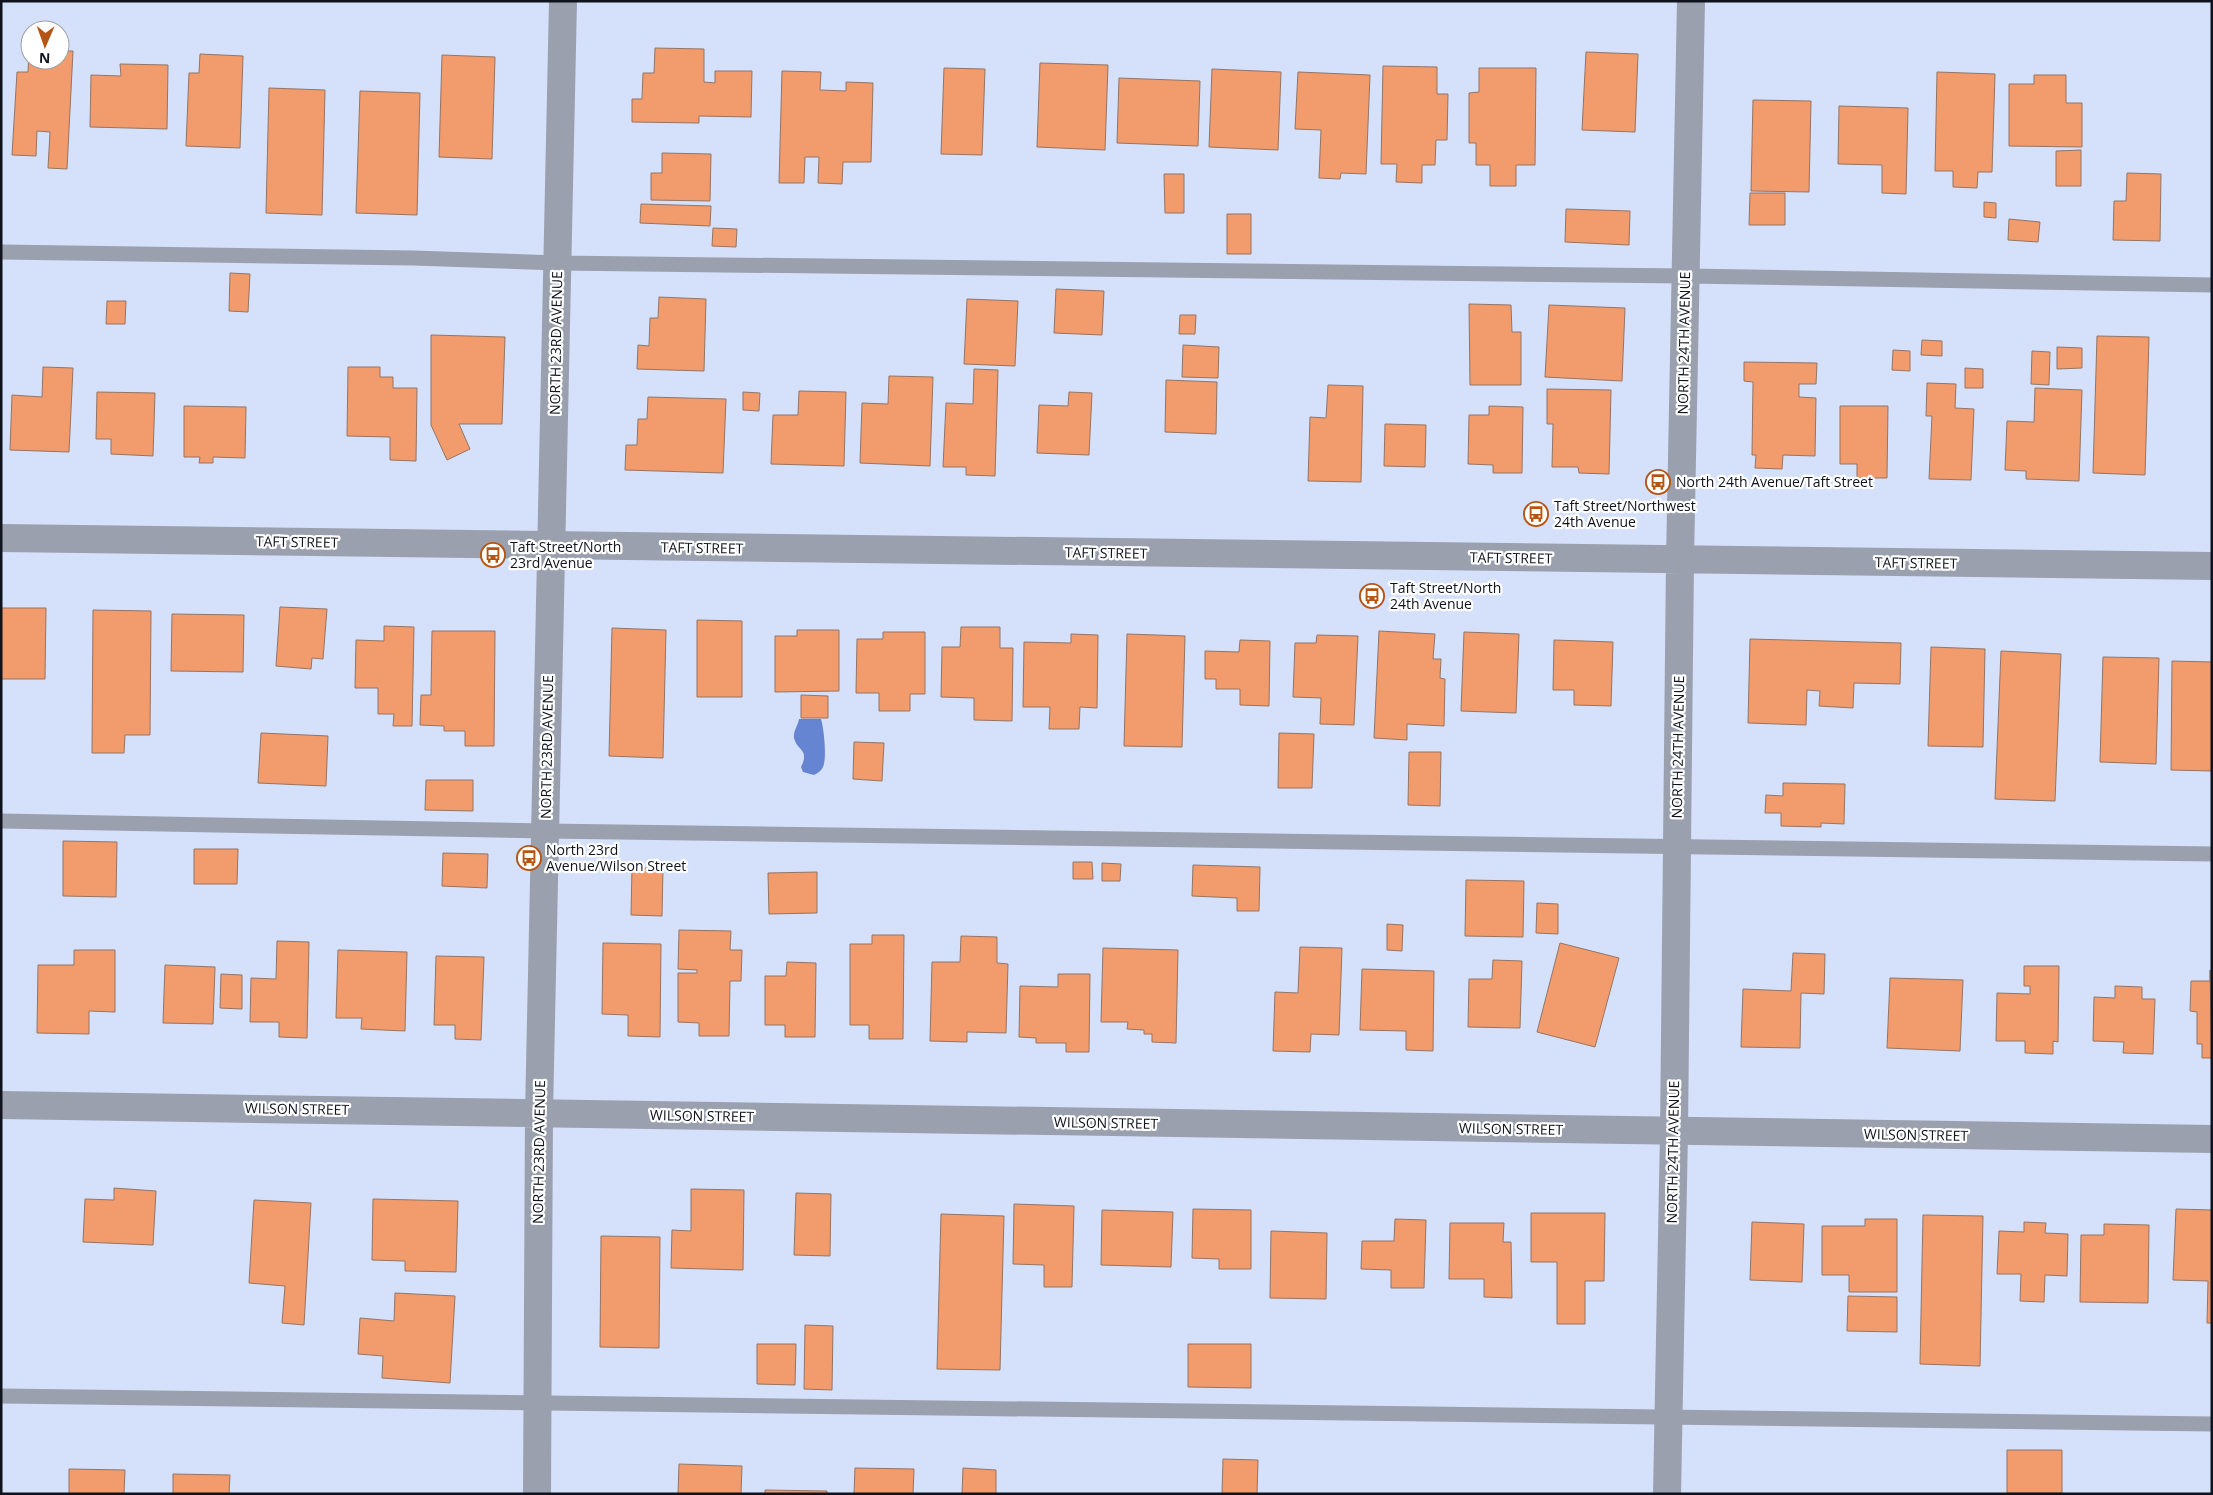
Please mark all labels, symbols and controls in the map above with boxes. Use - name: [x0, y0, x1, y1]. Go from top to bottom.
- north arrow: [20, 20, 70, 70]
- text: N: [39, 49, 51, 68]
- street label: NORTH 23RD AVENUE: [545, 271, 566, 415]
- street label: NORTH 24TH AVENUE: [1673, 271, 1694, 415]
- bus stop icon: North 24th Avenue/Taft Street: [1645, 469, 1671, 495]
- place label: North 24th Avenue/Taft Street: [1676, 472, 1873, 491]
- place label: Taft Street/Northwest 24th Avenue: [1554, 496, 1696, 531]
- bus stop icon: Taft Street/Northwest 24th Avenue: [1523, 501, 1549, 527]
- street label: TAFT STREET: [256, 531, 339, 552]
- place label: Taft Street/North 23rd Avenue: [510, 537, 621, 572]
- street label: TAFT STREET: [661, 537, 744, 558]
- bus stop icon: Taft Street/North 23rd Avenue: [480, 542, 506, 568]
- street label: TAFT STREET: [1065, 542, 1148, 563]
- street label: TAFT STREET: [1470, 547, 1553, 568]
- street label: TAFT STREET: [1875, 552, 1958, 573]
- place label: Taft Street/North 24th Avenue: [1390, 578, 1501, 613]
- bus stop icon: Taft Street/North 24th Avenue: [1359, 583, 1385, 609]
- street label: NORTH 23RD AVENUE: [536, 675, 557, 819]
- street label: NORTH 24TH AVENUE: [1667, 675, 1688, 819]
- place label: North 23rd Avenue/Wilson Street: [546, 840, 686, 875]
- bus stop icon: North 23rd Avenue/Wilson Street: [516, 845, 542, 871]
- street label: NORTH 23RD AVENUE: [528, 1080, 549, 1224]
- street label: NORTH 24TH AVENUE: [1662, 1080, 1683, 1224]
- street label: WILSON STREET: [245, 1098, 350, 1119]
- street label: WILSON STREET: [650, 1105, 755, 1126]
- street label: WILSON STREET: [1054, 1112, 1159, 1133]
- street label: WILSON STREET: [1459, 1118, 1564, 1139]
- street label: WILSON STREET: [1864, 1124, 1969, 1145]

